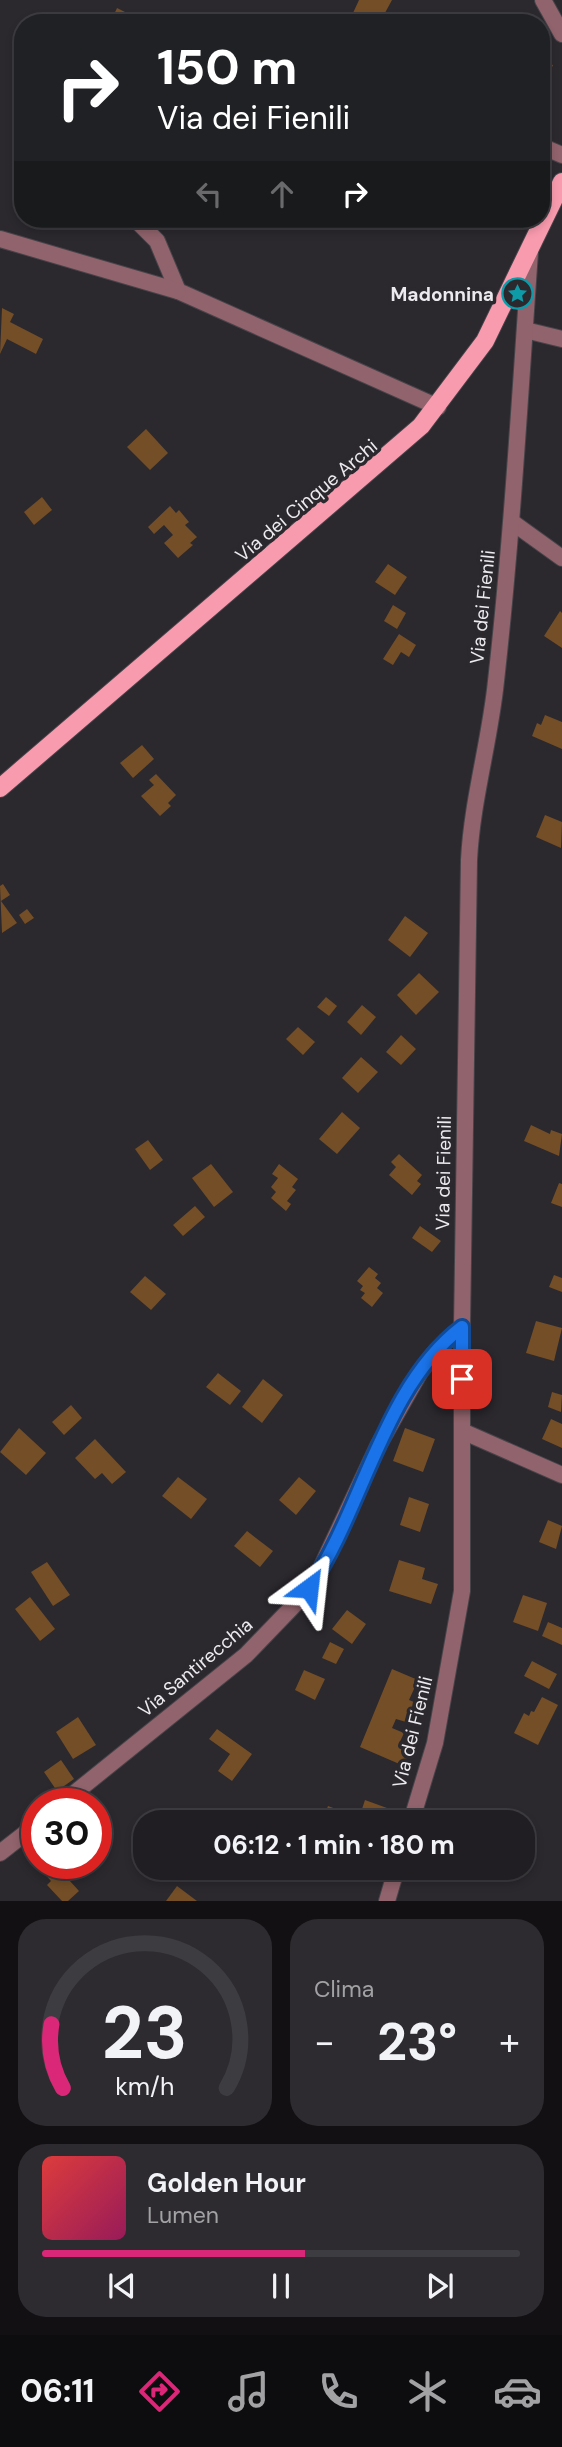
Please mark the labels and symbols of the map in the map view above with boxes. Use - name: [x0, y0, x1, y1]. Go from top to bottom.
- place icon: Madonnina: [500, 277, 534, 311]
- place label: Madonnina: [390, 282, 494, 307]
- street label: Via dei Cinque Archi: [230, 433, 383, 567]
- street label: Via dei Fienili: [464, 549, 501, 665]
- street label: Via dei Fienili: [430, 1115, 457, 1231]
- pin: [432, 1349, 492, 1409]
- position arrow: [272, 1551, 346, 1625]
- street label: Via Santirecchia: [133, 1612, 258, 1723]
- street label: Via dei Fienili: [386, 1673, 438, 1791]
- speed limit sign: 30: [21, 1788, 112, 1879]

